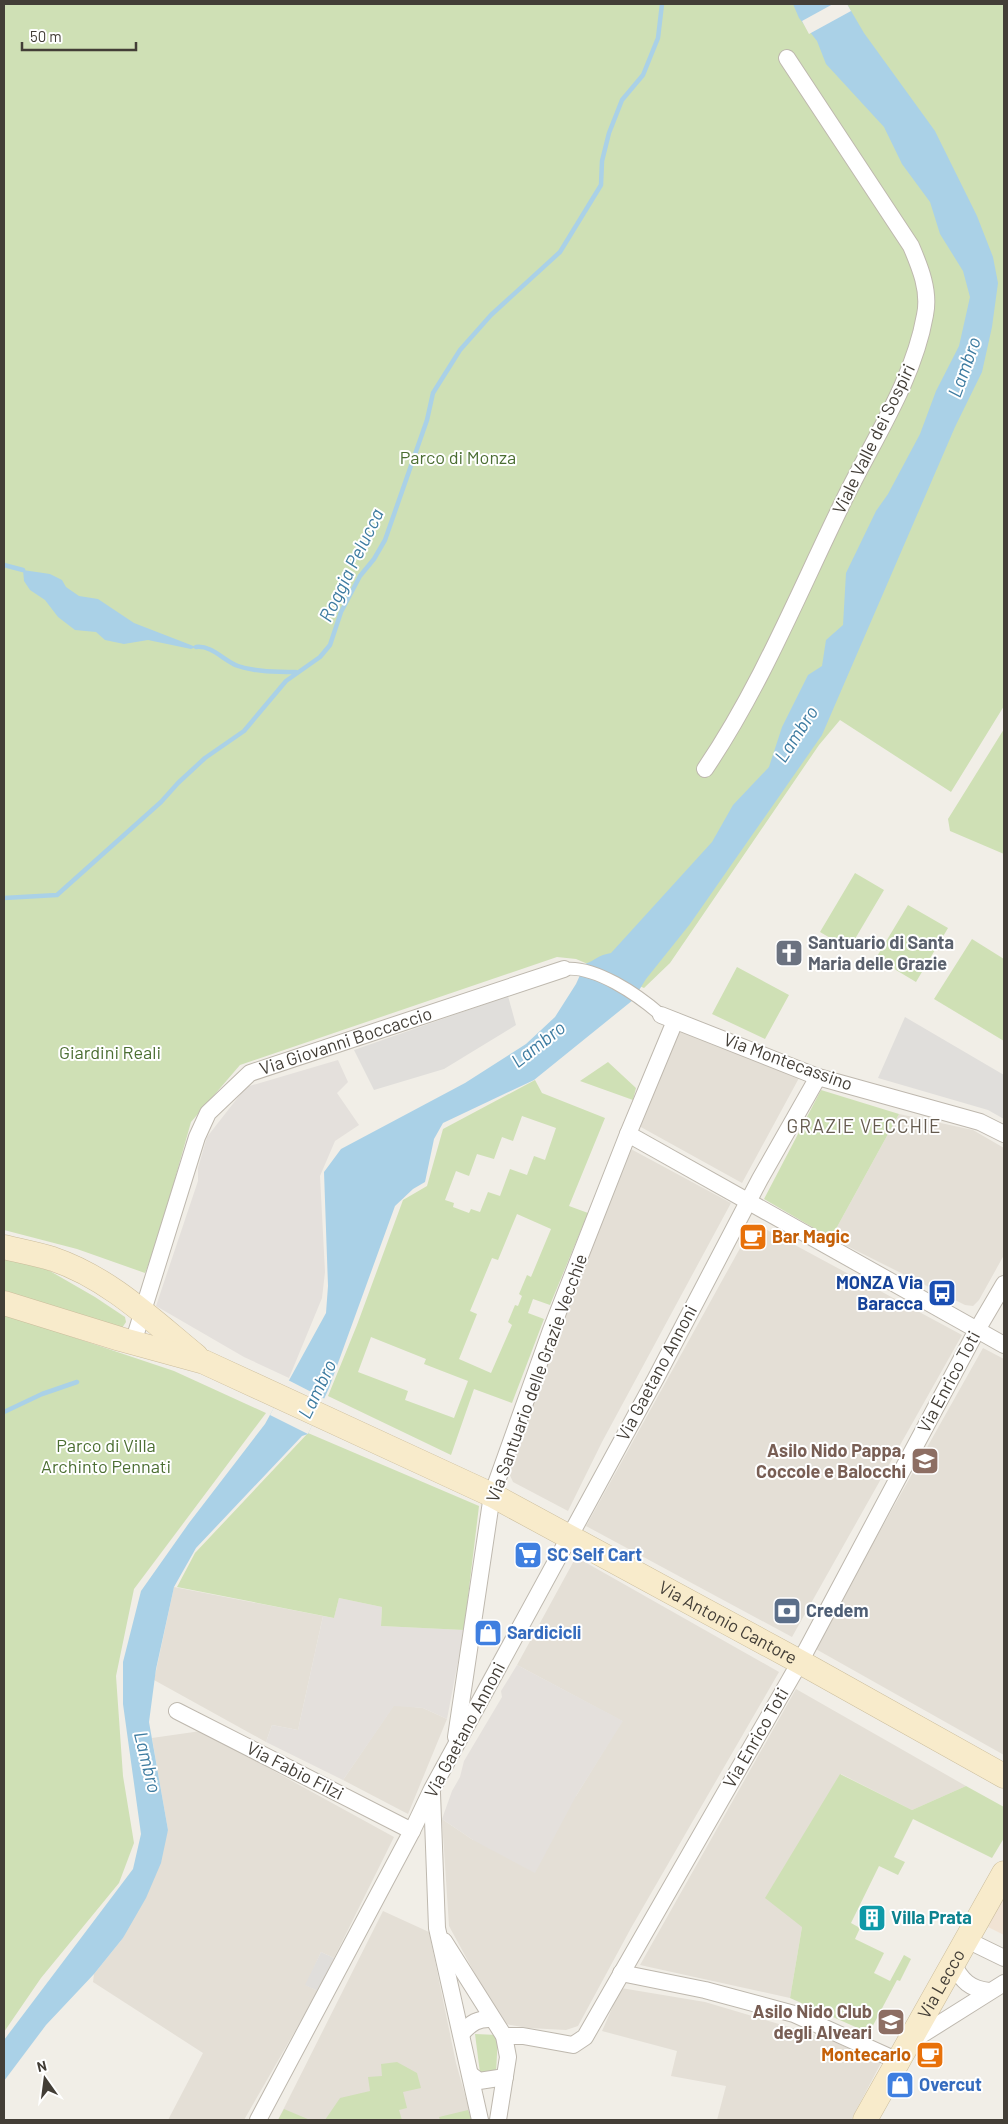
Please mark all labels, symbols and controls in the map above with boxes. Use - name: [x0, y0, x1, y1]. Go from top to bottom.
- scale bar: [22, 20, 136, 52]
- text: 50 m: [30, 27, 62, 45]
- water label: Lambro: [942, 334, 985, 400]
- street label: Viale Valle dei Sospiri: [827, 360, 919, 517]
- park label: Parco di Monza: [400, 446, 516, 468]
- water label: Roggia Pelucca: [313, 504, 388, 625]
- water label: Lambro: [769, 701, 822, 766]
- place label: Santuario di Santa Maria delle Grazie: [808, 931, 954, 974]
- church icon: Santuario di Santa Maria delle Grazie: [774, 938, 804, 968]
- street label: Via Giovanni Boccaccio: [256, 1002, 435, 1079]
- water label: Lambro: [506, 1015, 569, 1072]
- street label: Via Montecassino: [721, 1027, 856, 1095]
- park label: Giardini Reali: [59, 1041, 161, 1063]
- district label: GRAZIE VECCHIE: [787, 1114, 941, 1137]
- cafe icon: Bar Magic: [738, 1222, 768, 1252]
- place label: Bar Magic: [772, 1225, 850, 1247]
- street label: Via Santuario delle Grazie Vecchie: [481, 1251, 591, 1505]
- place label: MONZA Via Baracca: [836, 1271, 923, 1314]
- bus stop icon: MONZA Via Baracca: [927, 1278, 957, 1308]
- street label: Via Gaetano Annoni: [611, 1301, 701, 1444]
- street label: Via Enrico Toti: [912, 1327, 984, 1436]
- water label: Lambro: [293, 1356, 341, 1422]
- park label: Parco di Villa Archinto Pennati: [41, 1434, 171, 1477]
- place label: Asilo Nido Pappa, Coccole e Balocchi: [756, 1439, 906, 1482]
- school or university icon: Asilo Nido Pappa, Coccole e Balocchi: [910, 1446, 940, 1476]
- supermarket icon: SC Self Cart: [513, 1540, 543, 1570]
- place label: SC Self Cart: [547, 1543, 642, 1565]
- street label: Via Antonio Cantore: [655, 1576, 801, 1668]
- bank icon: Credem: [772, 1596, 802, 1626]
- place label: Credem: [806, 1599, 868, 1621]
- shop icon: Sardicicli: [473, 1618, 503, 1648]
- place label: Sardicicli: [507, 1621, 581, 1643]
- street label: Via Gaetano Annoni: [419, 1658, 509, 1801]
- street label: Via Enrico Toti: [718, 1683, 793, 1792]
- water label: Lambro: [130, 1729, 167, 1795]
- street label: Via Fabio Filzi: [243, 1736, 348, 1804]
- building icon: Villa Prata: [857, 1903, 887, 1933]
- place label: Villa Prata: [891, 1906, 972, 1928]
- street label: Via Lecco: [912, 1945, 969, 2022]
- place label: Asilo Nido Club degli Alveari: [753, 2000, 872, 2043]
- school or university icon: Asilo Nido Club degli Alveari: [876, 2007, 906, 2037]
- cafe icon: Montecarlo: [915, 2040, 945, 2070]
- place label: Montecarlo: [821, 2043, 911, 2065]
- north arrow: [20, 2054, 70, 2104]
- text: N: [35, 2057, 48, 2075]
- shop icon: Overcut: [885, 2070, 915, 2100]
- place label: Overcut: [919, 2073, 982, 2095]

